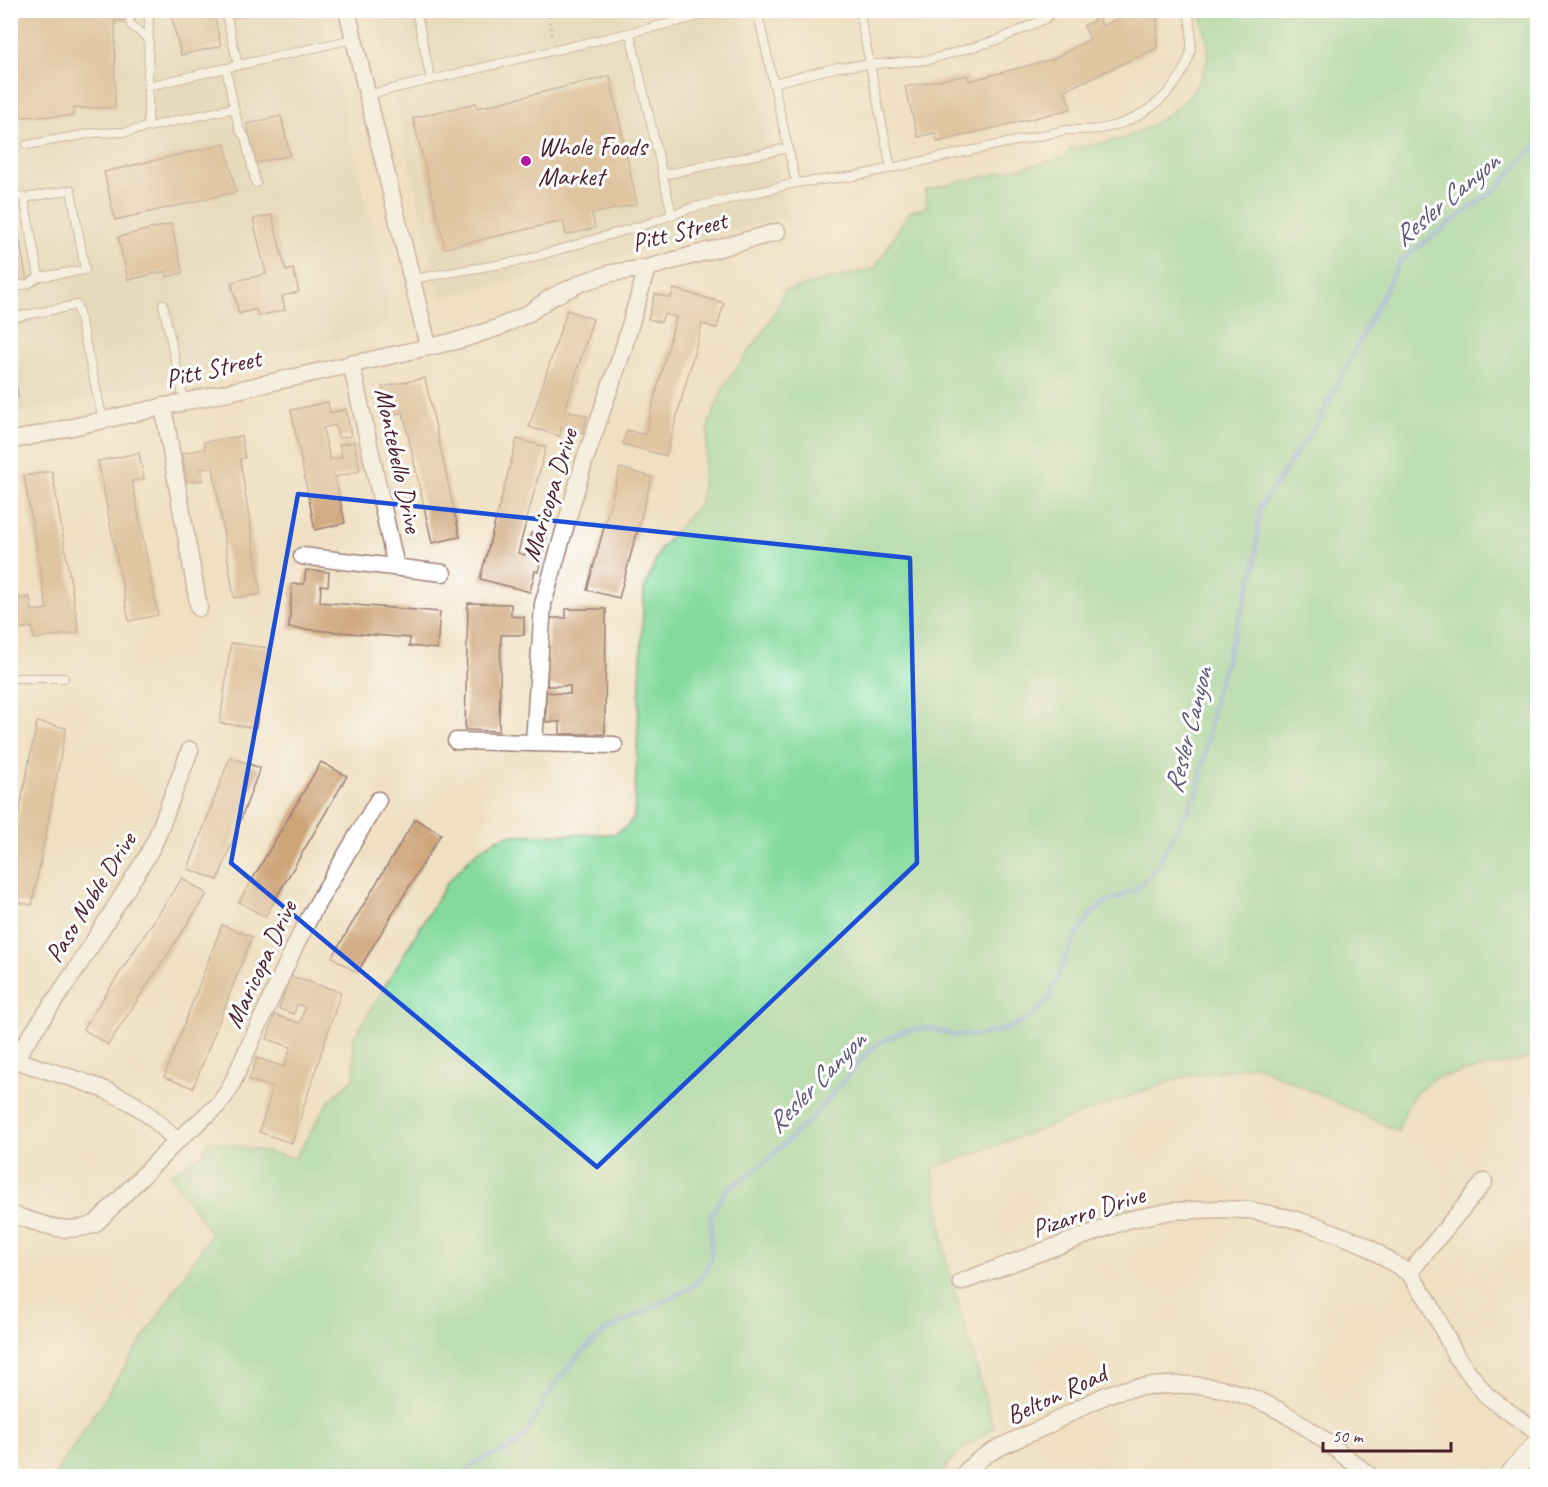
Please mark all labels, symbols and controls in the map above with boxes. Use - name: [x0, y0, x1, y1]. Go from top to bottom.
- place label: Whole Foods Market: [538, 130, 649, 193]
- water label: Resler Canyon: [1386, 143, 1508, 253]
- marker: Whole Foods Market: [519, 154, 533, 168]
- street label: Pitt Street: [628, 203, 732, 259]
- street label: Pitt Street: [162, 341, 266, 395]
- street label: Montebello Drive: [367, 385, 430, 537]
- street label: Maricopa Drive: [514, 423, 586, 565]
- water label: Resler Canyon: [1156, 661, 1221, 797]
- street label: Paso Noble Drive: [37, 825, 144, 968]
- street label: Maricopa Drive: [217, 894, 305, 1033]
- water label: Resler Canyon: [759, 1022, 875, 1140]
- street label: Pizarro Drive: [1028, 1177, 1150, 1245]
- street label: Belton Road: [1001, 1355, 1115, 1432]
- scale bar: [1323, 1415, 1450, 1453]
- text: 50 m: [1332, 1425, 1365, 1447]

